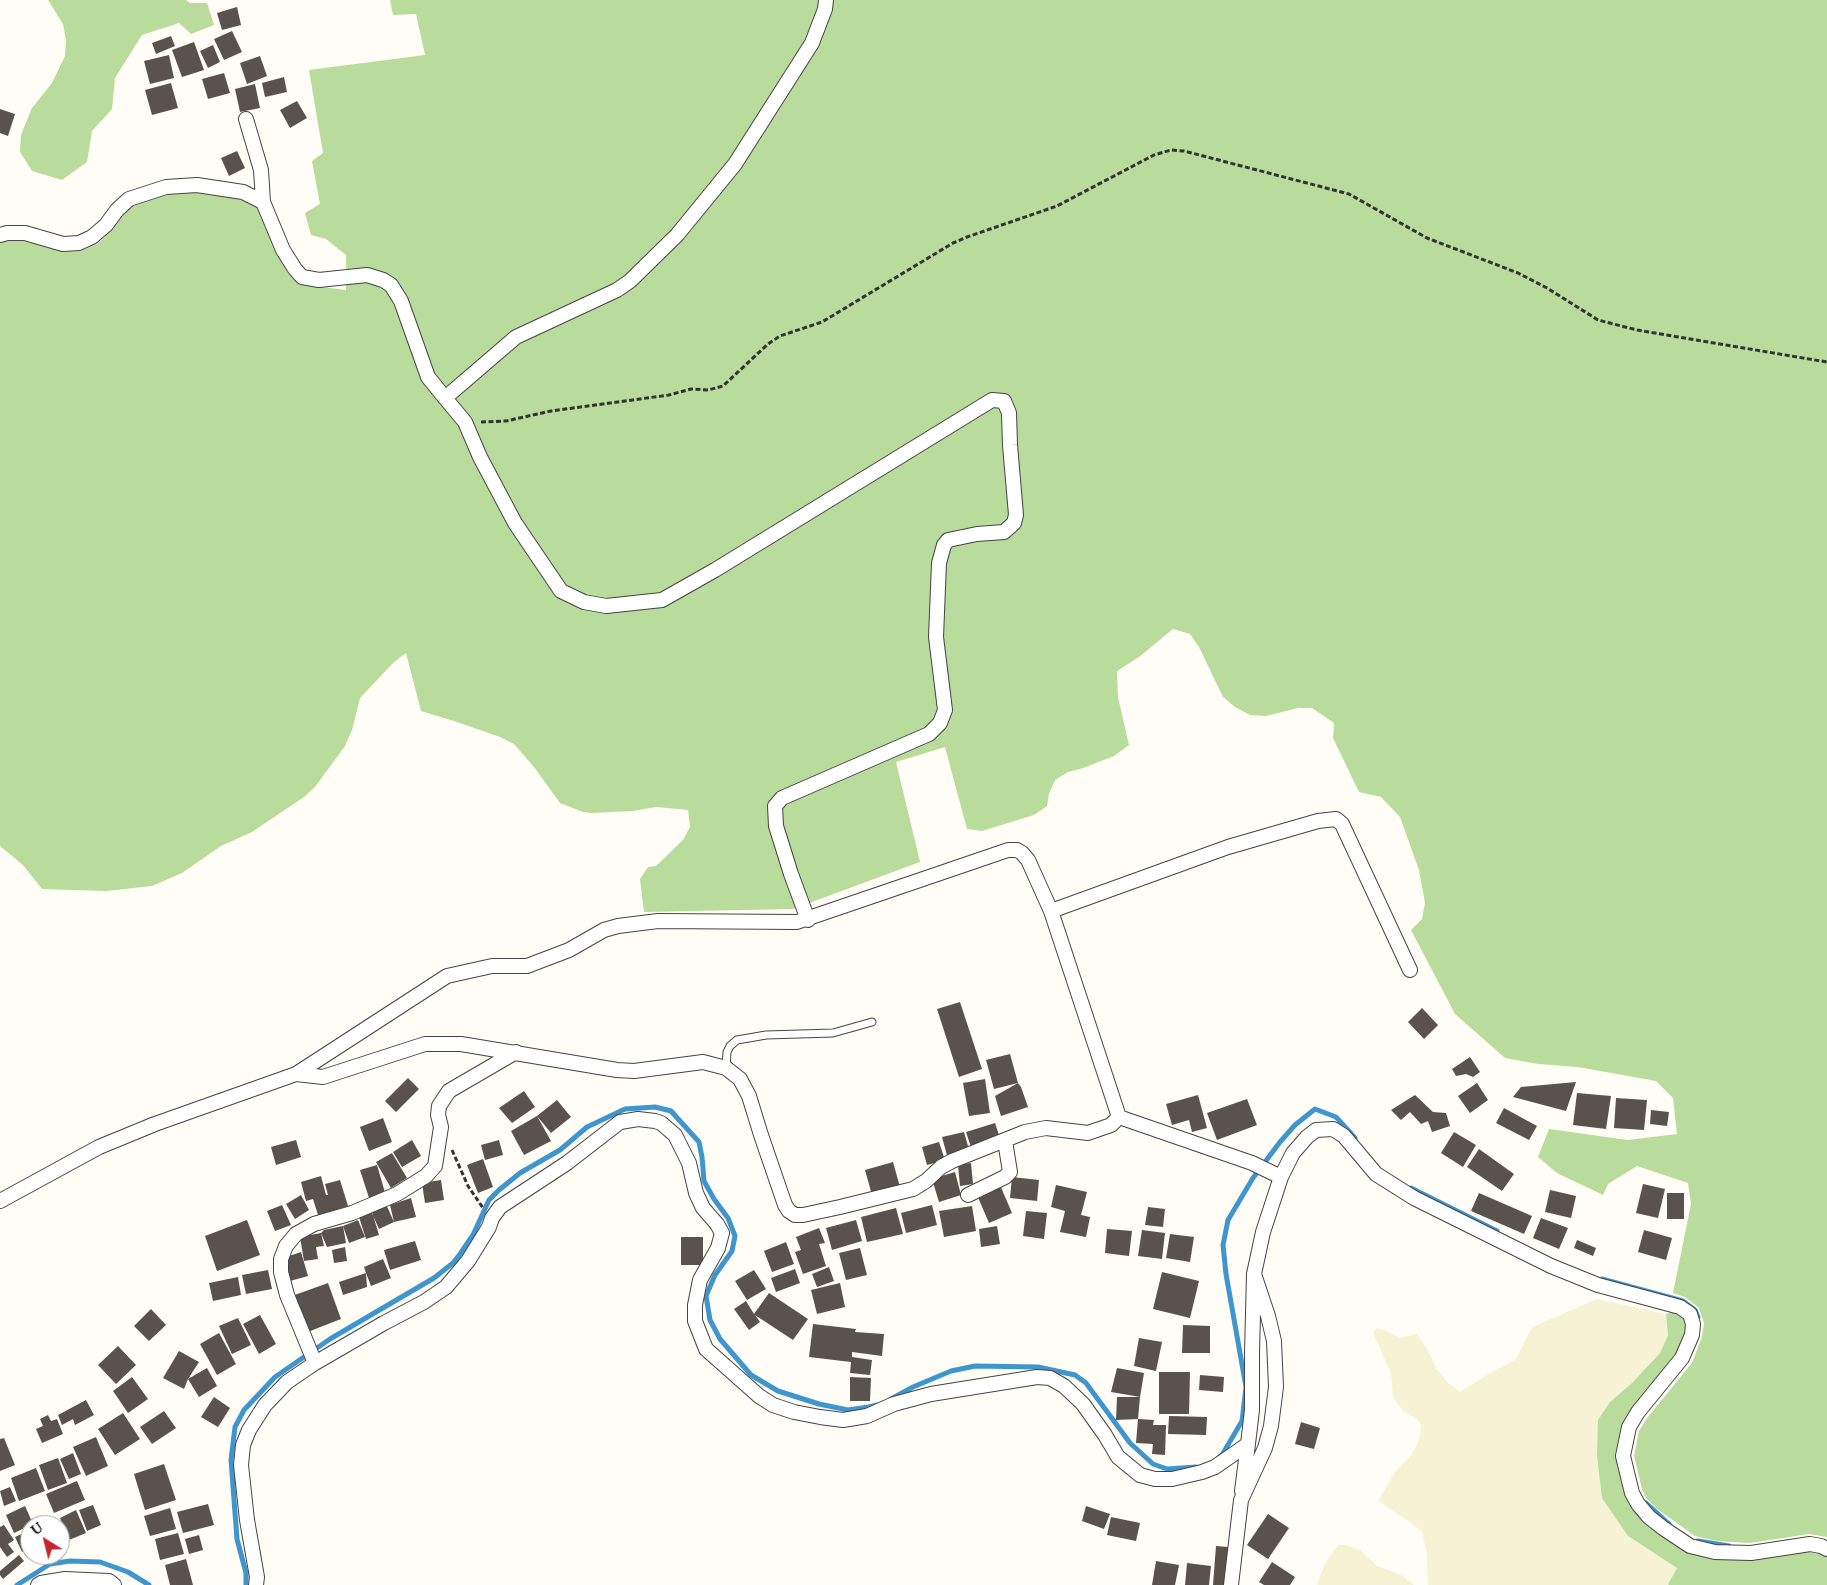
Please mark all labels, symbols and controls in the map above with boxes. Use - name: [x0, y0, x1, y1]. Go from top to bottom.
- north arrow: [20, 1515, 70, 1565]
- text: U: [27, 1518, 46, 1539]

